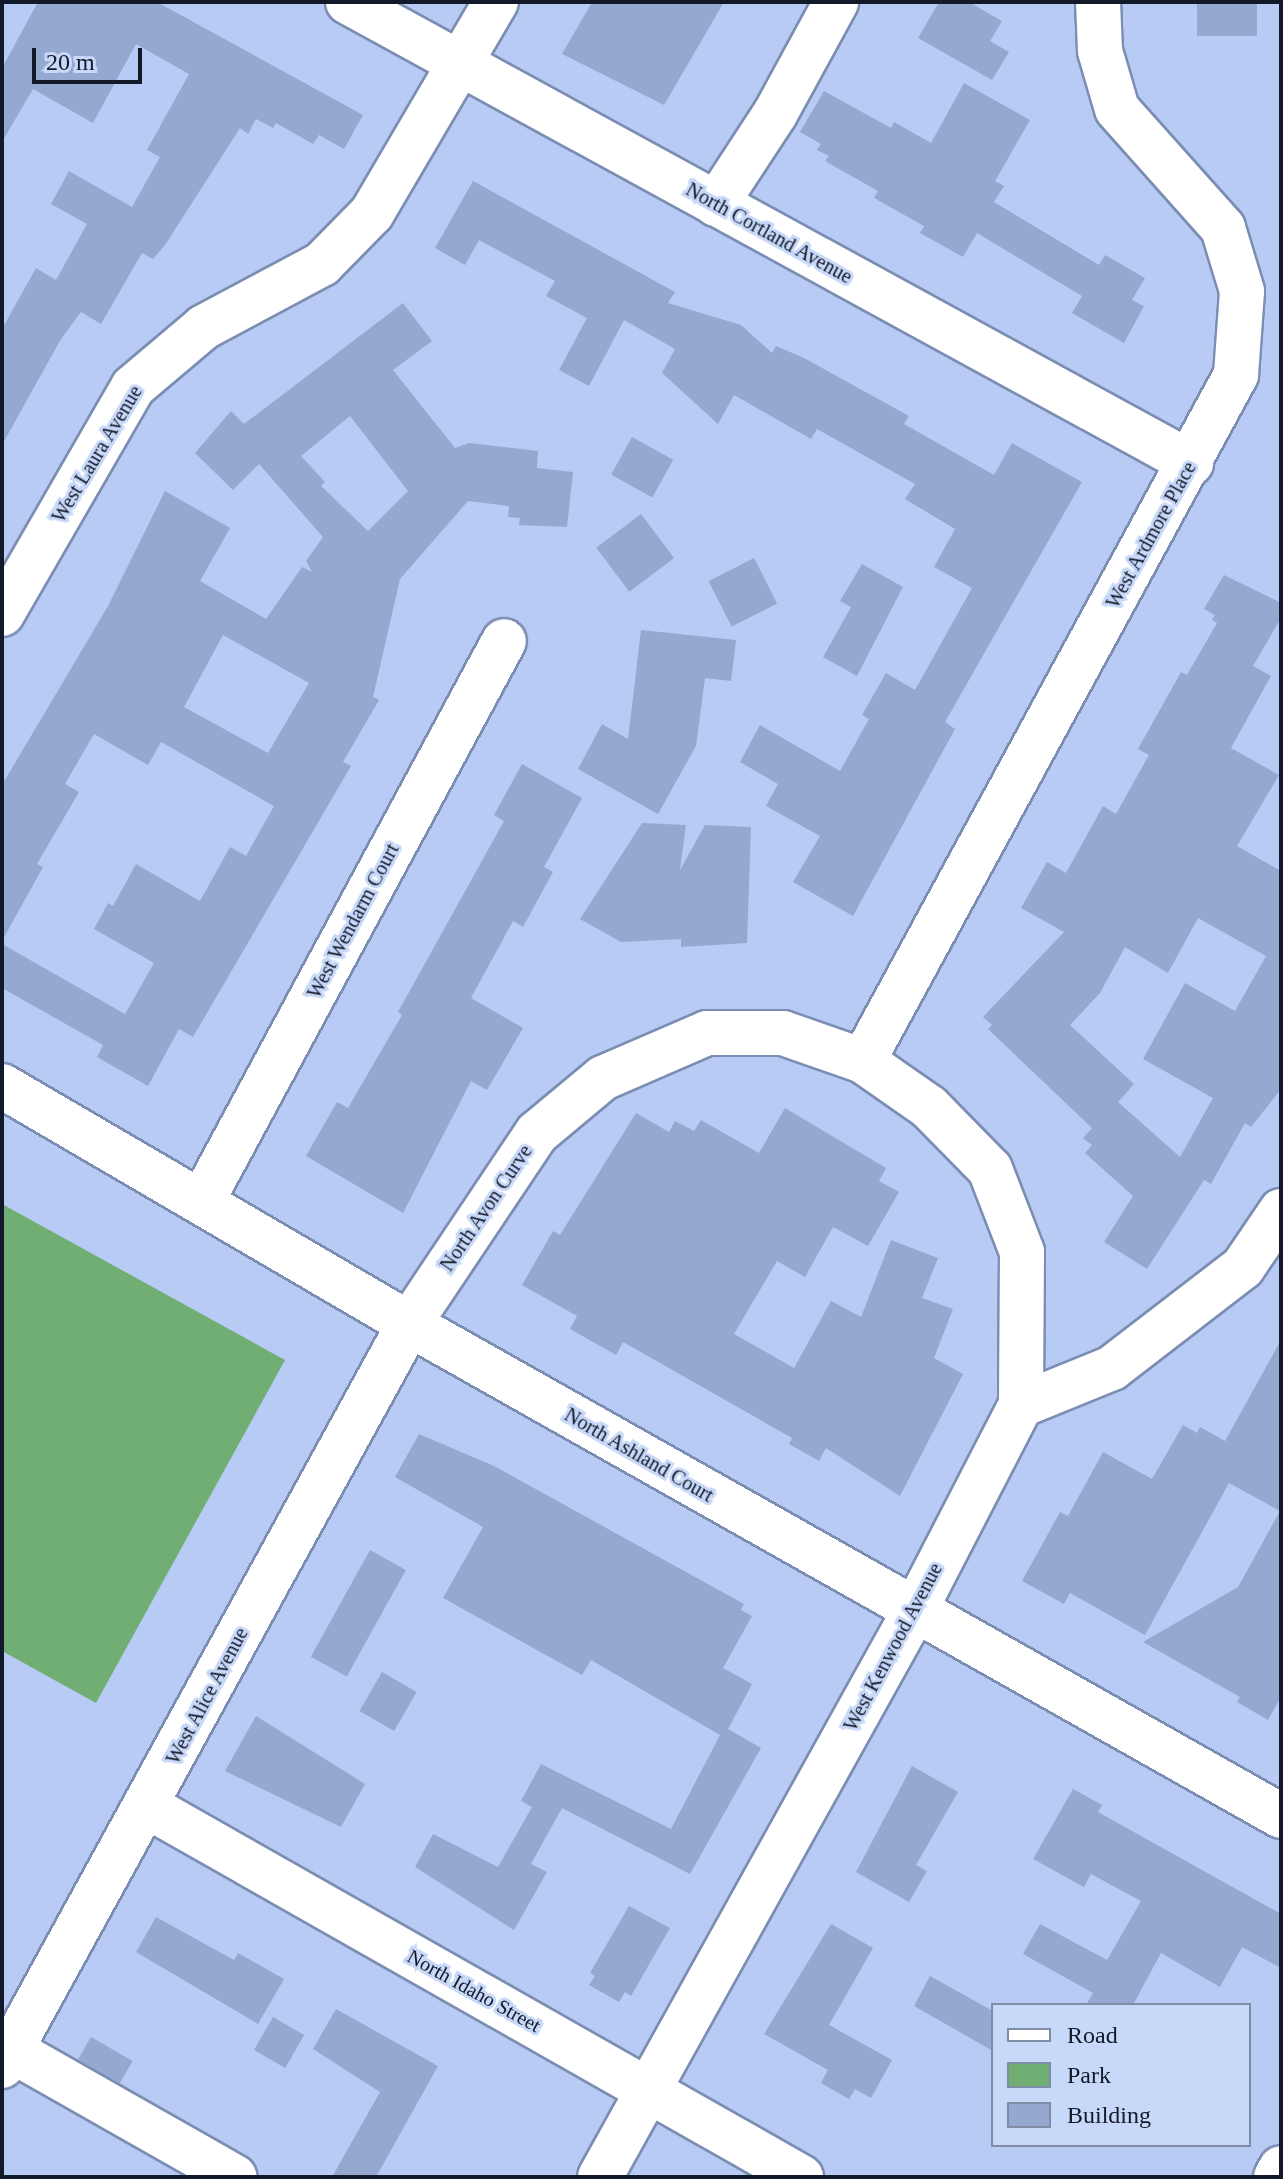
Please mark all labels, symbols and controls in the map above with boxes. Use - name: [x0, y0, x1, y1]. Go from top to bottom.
- scale bar: [36, 32, 146, 82]
- text: 20 m: [46, 49, 95, 75]
- street label: North Cortland Avenue: [681, 177, 857, 289]
- street label: West Laura Avenue: [46, 381, 148, 527]
- street label: West Ardmore Place: [1101, 457, 1201, 613]
- street label: West Wendarm Court: [302, 839, 404, 1003]
- street label: North Avon Curve: [435, 1140, 537, 1276]
- street label: North Ashland Court: [560, 1402, 718, 1508]
- street label: West Kenwood Avenue: [838, 1558, 948, 1736]
- street label: West Alice Avenue: [160, 1623, 254, 1769]
- street label: North Idaho Street: [403, 1944, 545, 2038]
- legend: [991, 2003, 1251, 2147]
- text: Road: [1067, 2022, 1118, 2048]
- text: Park: [1067, 2062, 1111, 2088]
- text: Building: [1067, 2102, 1151, 2128]

